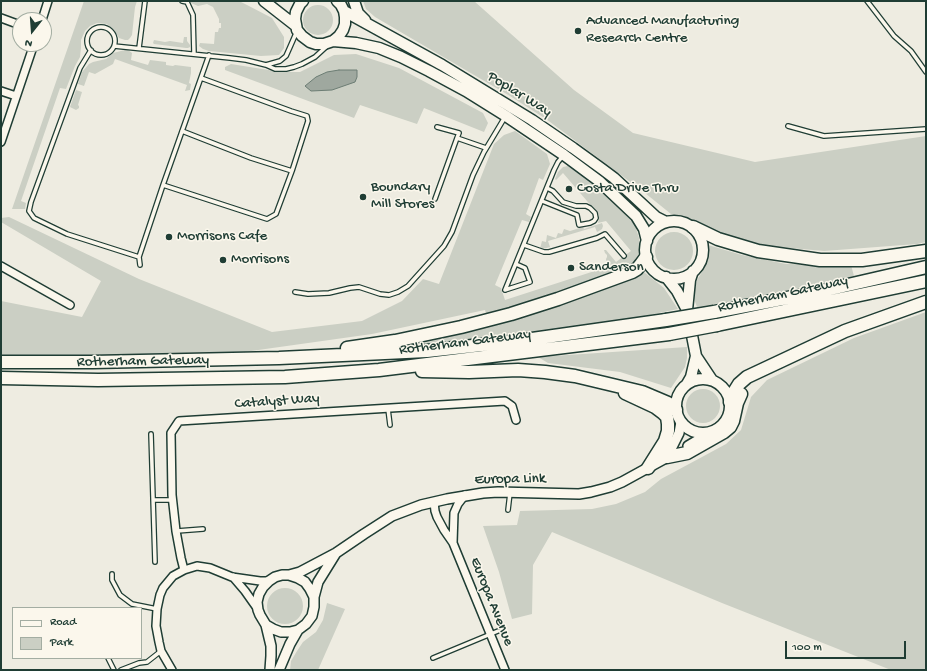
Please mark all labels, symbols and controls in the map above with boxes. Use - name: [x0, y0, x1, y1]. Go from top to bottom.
- north arrow: [12, 12, 52, 52]
- place label: Advanced Manufacturing Research Centre: [586, 13, 739, 48]
- marker: Advanced Manufacturing Research Centre: [573, 26, 583, 36]
- text: N: [24, 36, 34, 49]
- street label: Poplar Way: [484, 68, 554, 122]
- place label: Boundary Mill Stores: [371, 179, 434, 214]
- place label: Costa Drive Thru: [577, 180, 679, 198]
- marker: Costa Drive Thru: [564, 184, 574, 194]
- marker: Boundary Mill Stores: [358, 192, 368, 202]
- place label: Morrisons Cafe: [177, 228, 267, 246]
- marker: Morrisons Cafe: [164, 232, 174, 242]
- place label: Morrisons: [231, 251, 289, 269]
- marker: Morrisons: [218, 255, 228, 265]
- place label: Sanderson: [579, 259, 644, 277]
- marker: Sanderson: [566, 263, 576, 273]
- street label: Rotherham Gateway: [716, 272, 850, 318]
- street label: Rotherham Gateway: [398, 326, 532, 360]
- street label: Rotherham Gateway: [77, 352, 209, 372]
- street label: Catalyst Way: [234, 390, 320, 414]
- street label: Europa Link: [474, 470, 546, 490]
- street label: Europa Avenue: [465, 555, 517, 649]
- legend: [12, 607, 142, 659]
- text: Road: [50, 616, 76, 630]
- scale bar: [787, 633, 908, 659]
- text: Park: [50, 636, 73, 650]
- text: 100 m: [792, 641, 822, 655]

